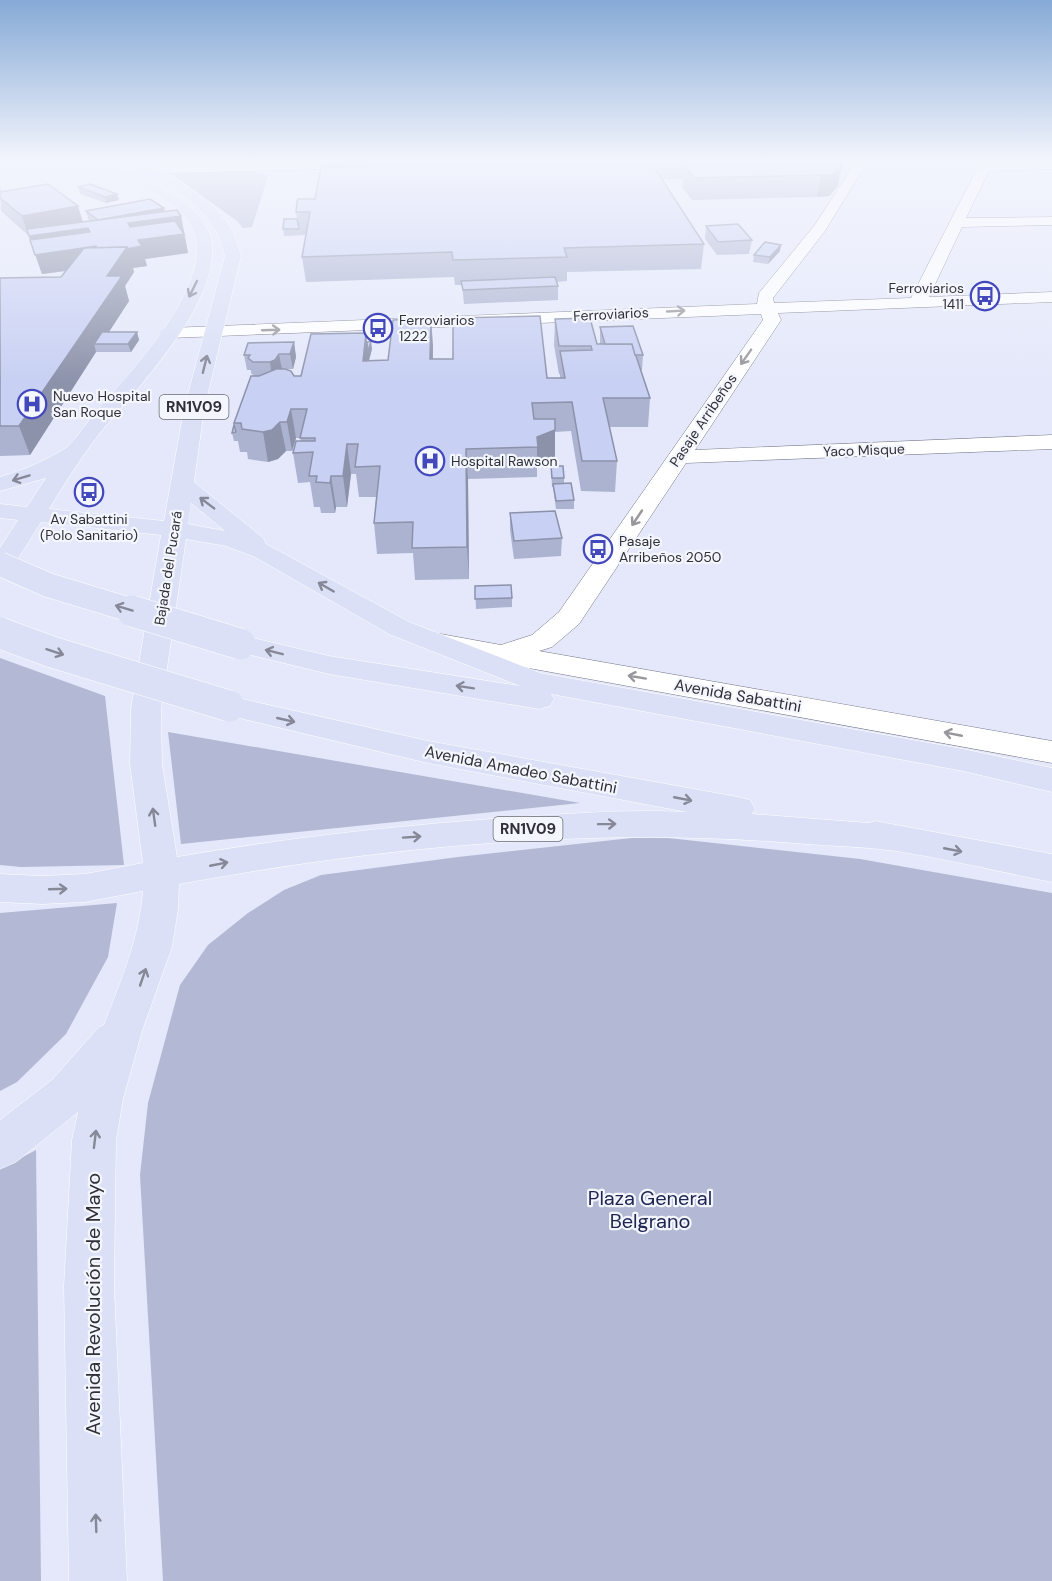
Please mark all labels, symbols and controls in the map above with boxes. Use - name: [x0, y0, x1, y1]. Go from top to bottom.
- place label: Ferroviarios 1411: [889, 279, 964, 313]
- one-way arrow: [187, 280, 198, 298]
- bus stop icon: Ferroviarios 1411: [969, 280, 1001, 312]
- street label: Ferroviarios: [573, 303, 649, 325]
- one-way arrow: [665, 305, 685, 316]
- place label: Ferroviarios 1222: [399, 311, 474, 345]
- bus stop icon: Ferroviarios 1222: [362, 312, 394, 344]
- one-way arrow: [261, 324, 281, 335]
- one-way arrow: [740, 348, 752, 364]
- one-way arrow: [199, 355, 211, 374]
- street label: Pasaje Arribeños: [665, 370, 741, 470]
- place label: Nuevo Hospital San Roque: [53, 387, 151, 421]
- hospital icon: Nuevo Hospital San Roque: [16, 388, 48, 420]
- road number: RN1V09: [160, 395, 228, 419]
- street label: Yaco Misque: [823, 440, 905, 460]
- hospital icon: Hospital Rawson: [414, 445, 446, 477]
- place label: Hospital Rawson: [451, 452, 558, 470]
- one-way arrow: [12, 473, 31, 484]
- bus stop icon: Av Sabattini (Polo Sanitario): [73, 476, 105, 508]
- one-way arrow: [199, 497, 215, 510]
- one-way arrow: [630, 509, 643, 526]
- place label: Av Sabattini (Polo Sanitario): [40, 510, 138, 544]
- street label: Bajada del Pucará: [150, 510, 186, 626]
- place label: Pasaje Arribeños 2050: [619, 532, 721, 566]
- bus stop icon: Pasaje Arribeños 2050: [582, 533, 614, 565]
- one-way arrow: [318, 581, 335, 593]
- one-way arrow: [115, 602, 134, 613]
- one-way arrow: [264, 646, 283, 658]
- one-way arrow: [45, 647, 64, 658]
- one-way arrow: [628, 671, 648, 682]
- street label: Avenida Sabattini: [673, 674, 803, 717]
- one-way arrow: [456, 681, 476, 692]
- one-way arrow: [276, 714, 295, 726]
- one-way arrow: [944, 728, 964, 739]
- street label: Avenida Amadeo Sabattini: [423, 741, 619, 798]
- one-way arrow: [672, 794, 692, 805]
- one-way arrow: [148, 807, 159, 827]
- road number: RN1V09: [494, 817, 562, 841]
- one-way arrow: [596, 819, 616, 830]
- one-way arrow: [402, 832, 422, 843]
- one-way arrow: [943, 845, 963, 856]
- one-way arrow: [209, 858, 229, 869]
- one-way arrow: [48, 884, 68, 895]
- one-way arrow: [138, 968, 149, 987]
- one-way arrow: [90, 1129, 101, 1149]
- street label: Avenida Revolución de Mayo: [80, 1173, 106, 1435]
- park label: Plaza General Belgrano: [588, 1185, 712, 1234]
- one-way arrow: [91, 1513, 102, 1533]

